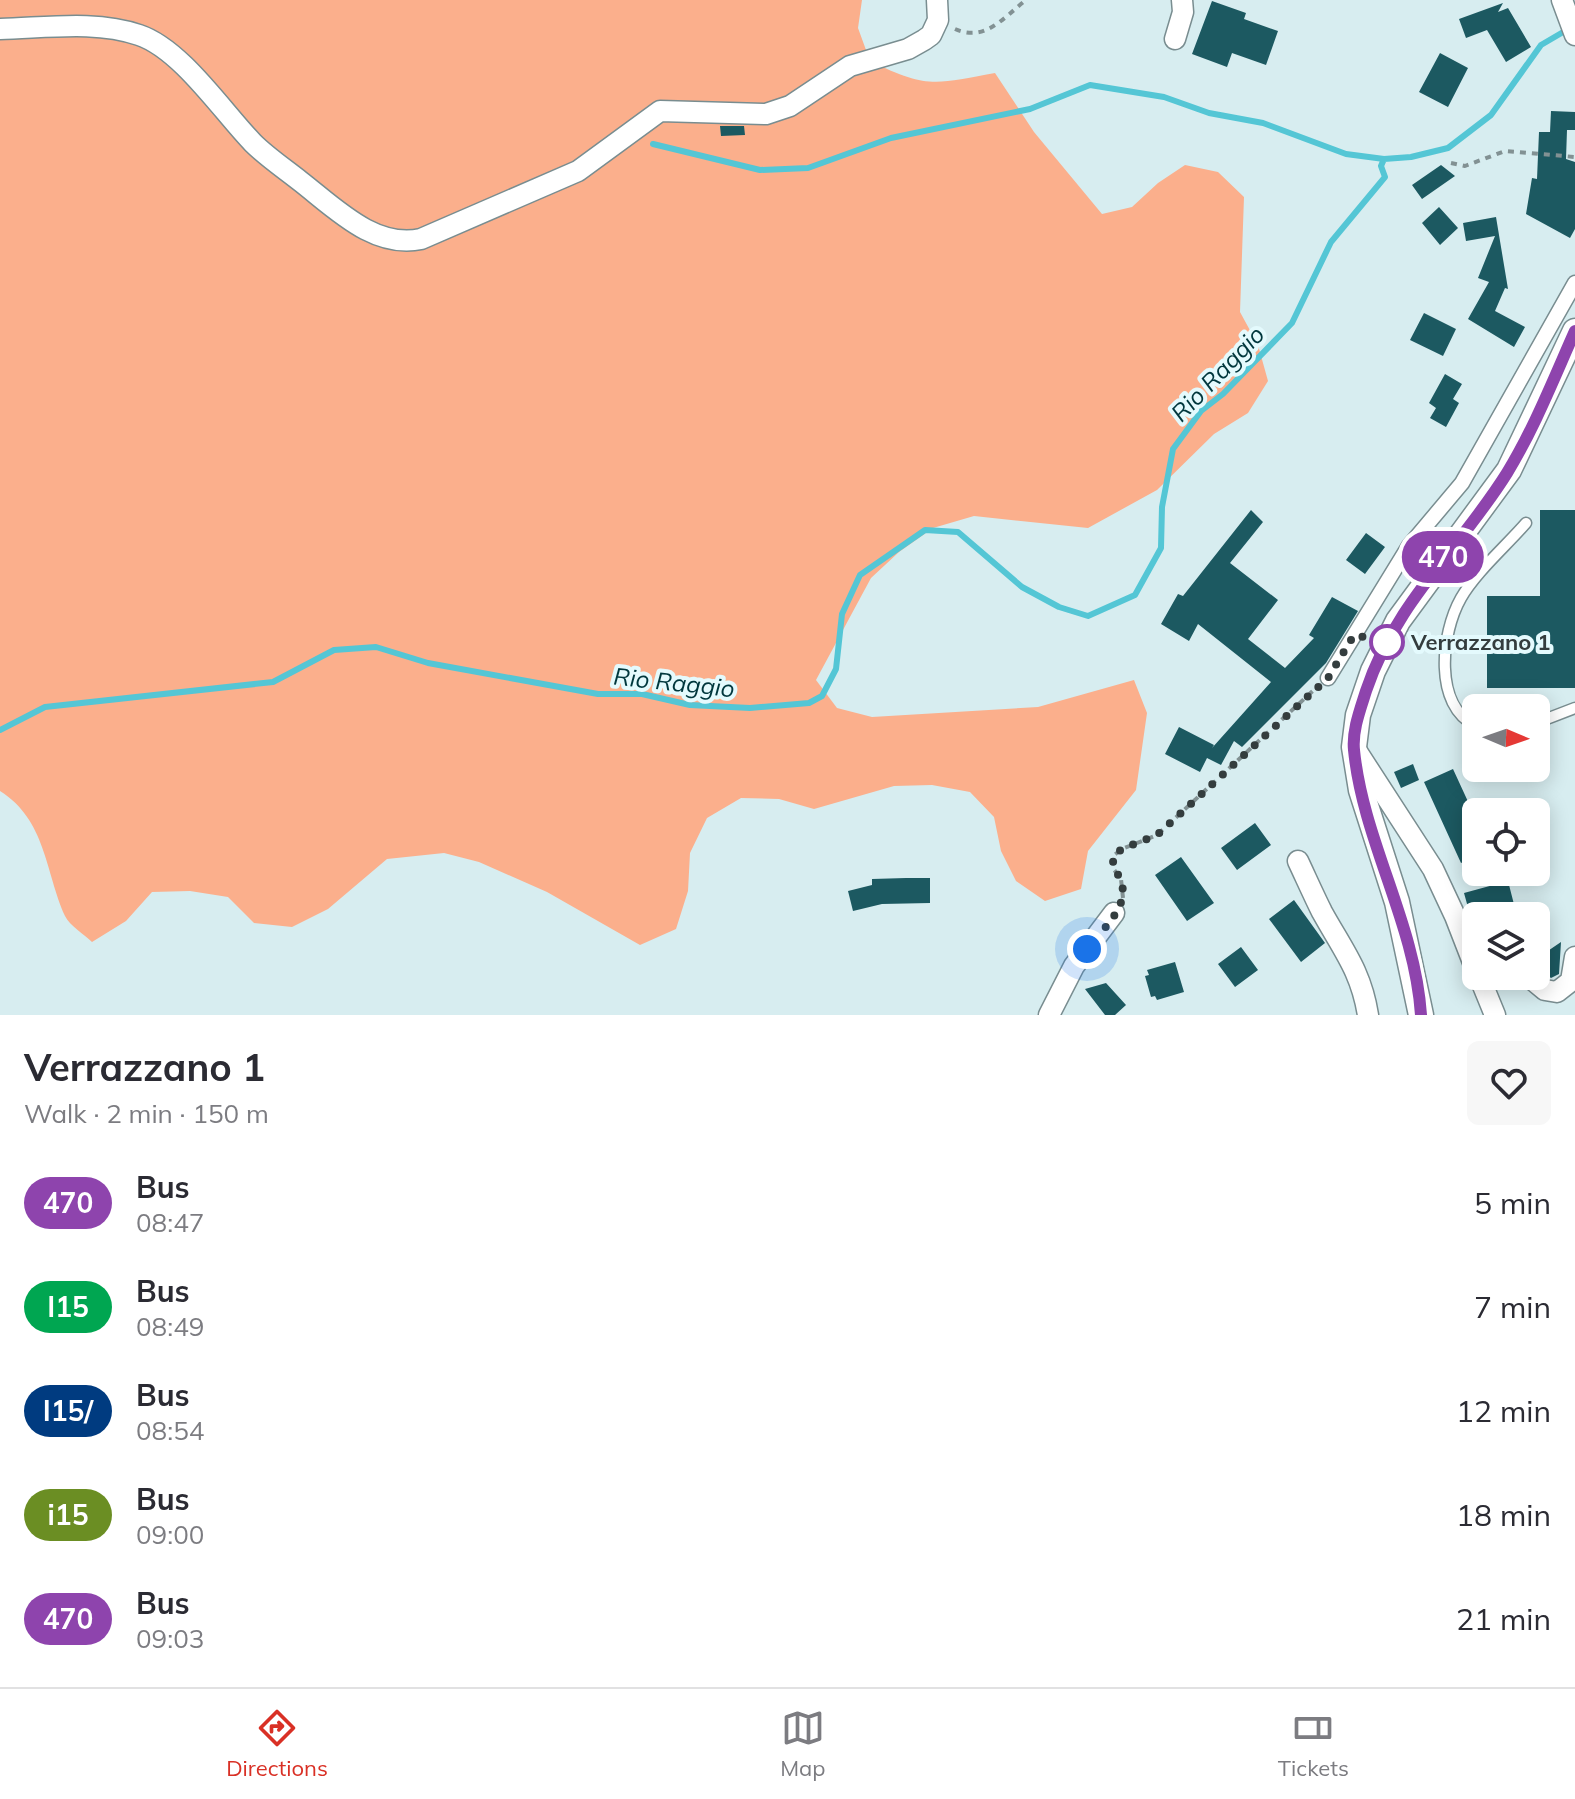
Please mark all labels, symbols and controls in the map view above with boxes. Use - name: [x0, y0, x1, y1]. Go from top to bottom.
- water label: Rio Raggio: [1164, 319, 1270, 427]
- line badge: 470: [1397, 531, 1489, 583]
- text: 470: [1418, 539, 1468, 574]
- marker: Verrazzano 1: [1370, 625, 1404, 659]
- place label: Verrazzano 1: [1410, 628, 1551, 656]
- water label: Rio Raggio: [612, 661, 736, 703]
- north arrow: [1462, 694, 1550, 782]
- map controls: [1462, 694, 1550, 990]
- button: locate: [1462, 798, 1550, 886]
- button: layers: [1462, 902, 1550, 990]
- your location: [1067, 929, 1107, 969]
- button: heart: [1467, 1041, 1551, 1125]
- text: Verrazzano 1: [24, 1043, 265, 1091]
- text: Walk · 2 min · 150 m: [24, 1097, 269, 1130]
- text: Bus: [136, 1168, 190, 1206]
- text: 5 min: [1474, 1184, 1551, 1222]
- text: 470: [43, 1185, 93, 1220]
- text: 08:47: [136, 1206, 204, 1239]
- text: Bus: [136, 1272, 190, 1310]
- text: 7 min: [1474, 1288, 1551, 1326]
- text: I15: [47, 1289, 89, 1324]
- text: 08:49: [136, 1310, 204, 1343]
- text: Bus: [136, 1376, 190, 1414]
- text: 12 min: [1456, 1392, 1551, 1430]
- text: I15/: [43, 1393, 93, 1428]
- text: 08:54: [136, 1414, 204, 1447]
- text: Bus: [136, 1480, 190, 1518]
- text: 18 min: [1456, 1496, 1551, 1534]
- text: i15: [48, 1497, 88, 1532]
- text: 09:00: [136, 1518, 204, 1551]
- text: Bus: [136, 1584, 190, 1622]
- text: 21 min: [1456, 1600, 1551, 1638]
- text: 470: [43, 1601, 93, 1636]
- text: 09:03: [136, 1622, 204, 1655]
- tab: Directions: [226, 1706, 328, 1782]
- tab: Map: [780, 1706, 825, 1782]
- tab: Tickets: [1278, 1706, 1349, 1782]

